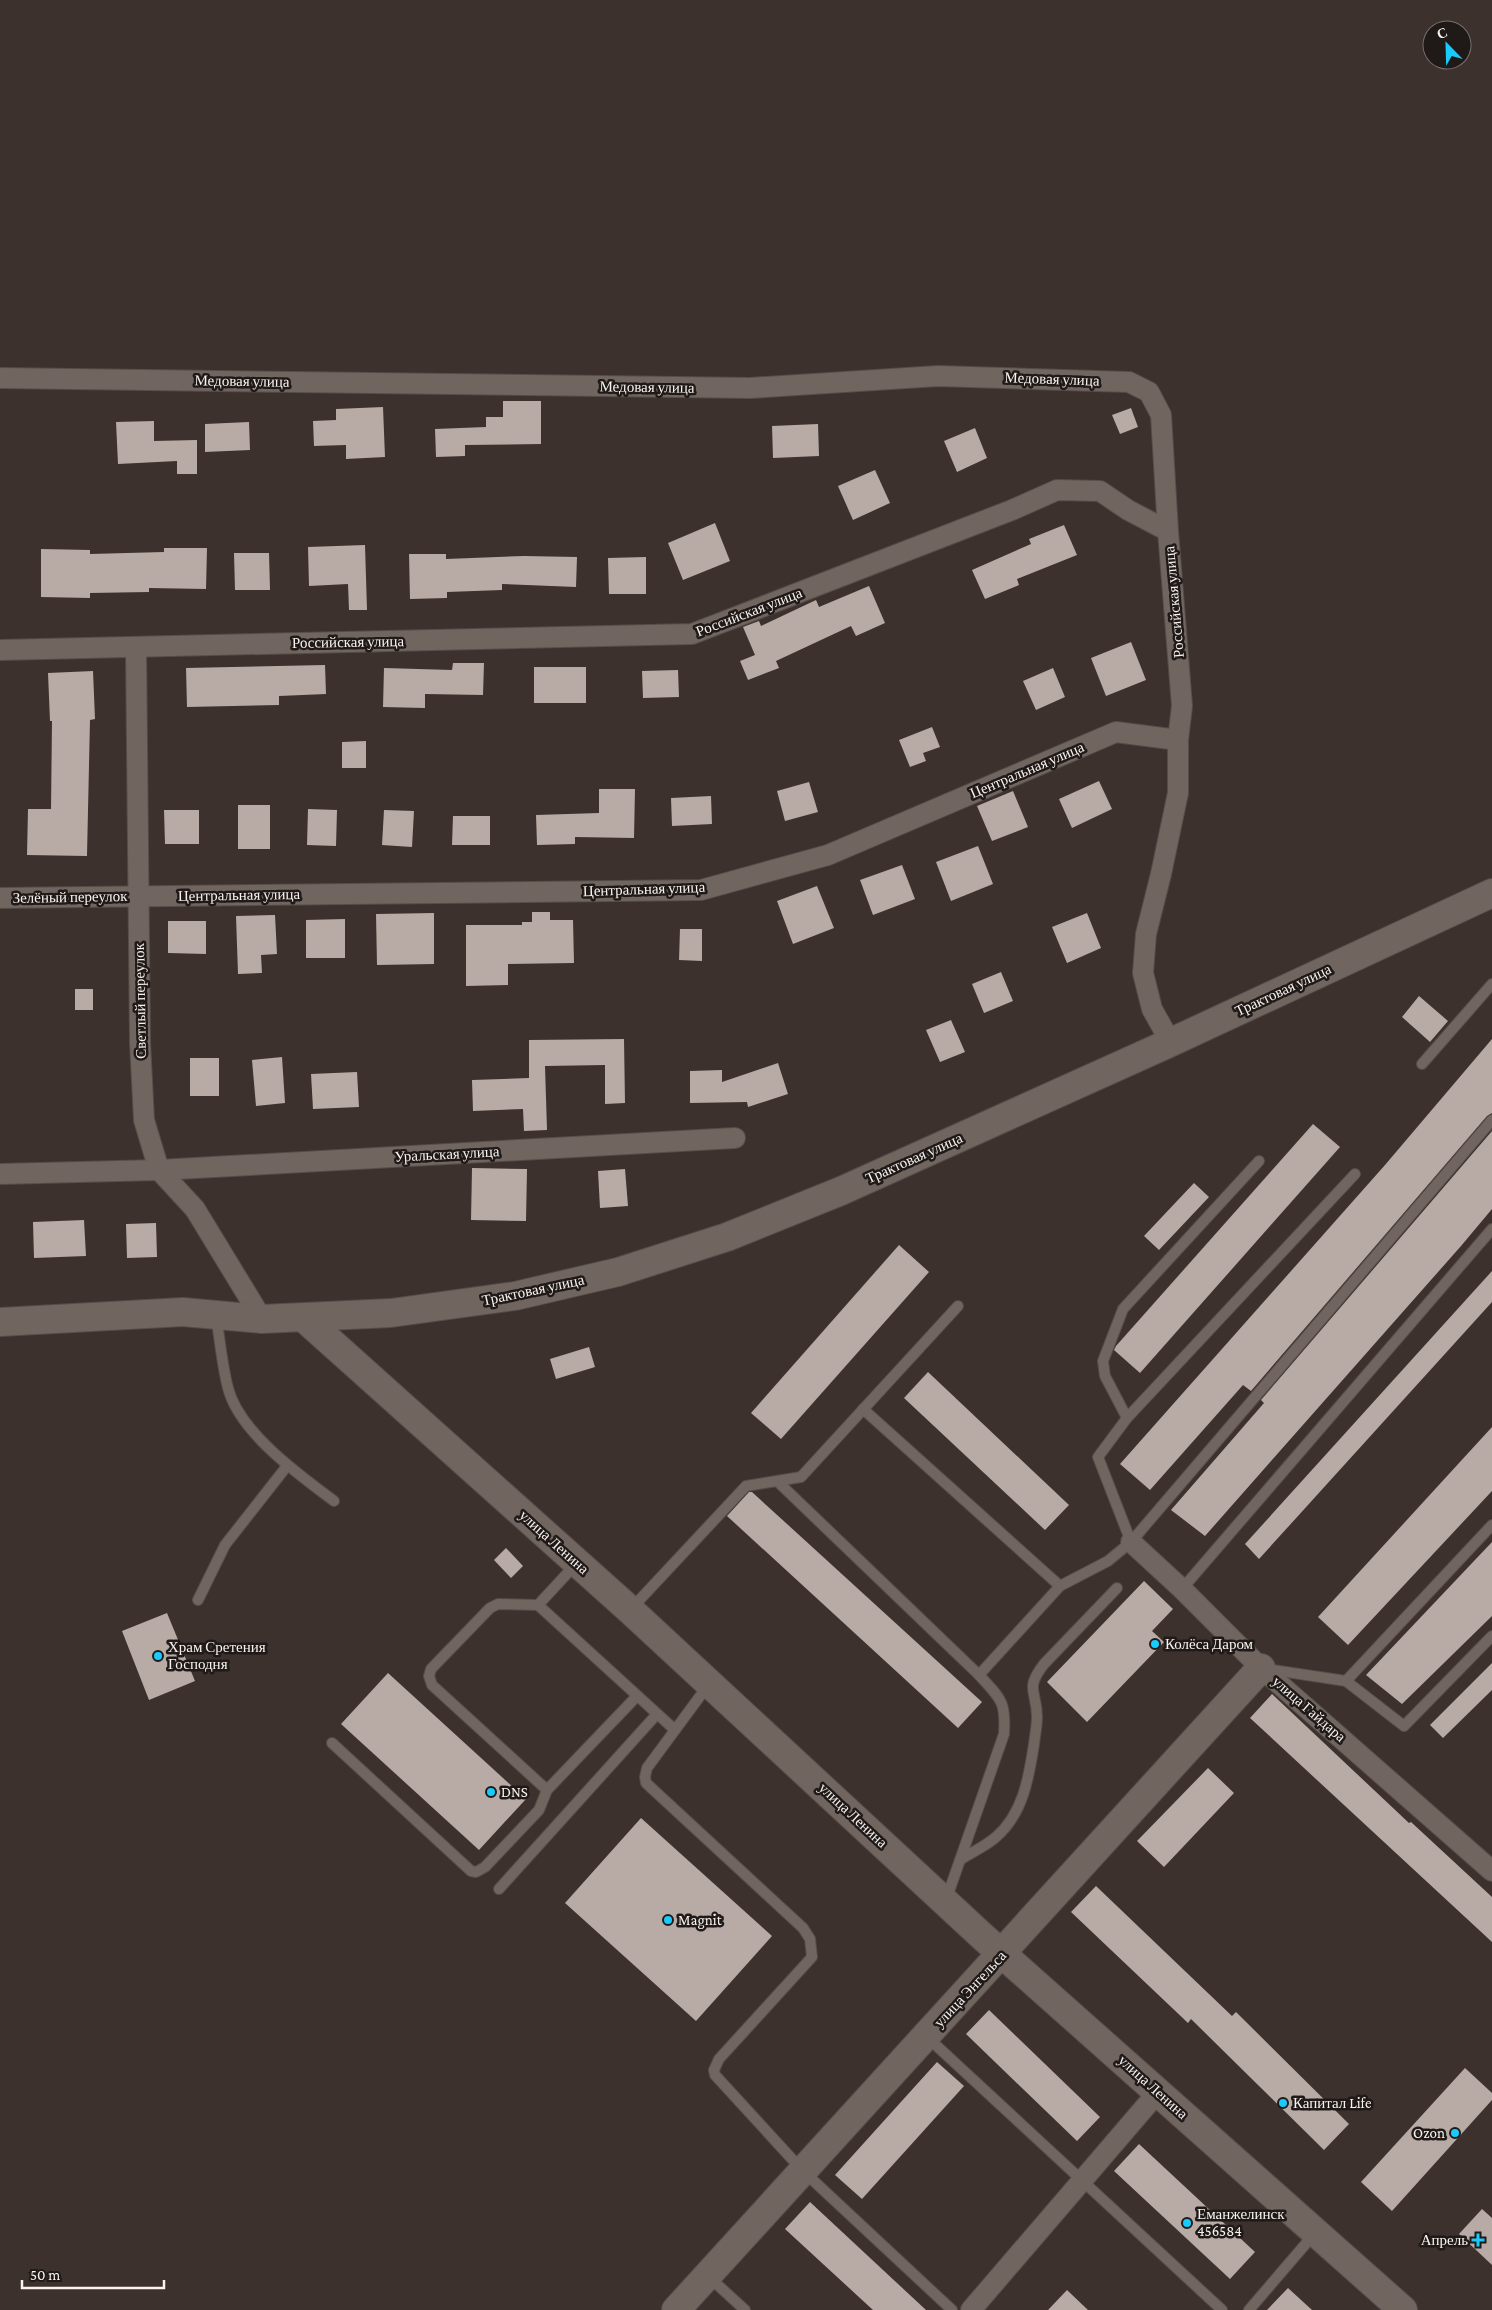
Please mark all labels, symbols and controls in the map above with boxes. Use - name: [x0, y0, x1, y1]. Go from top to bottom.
- north arrow: [1422, 20, 1472, 70]
- text: С: [1434, 24, 1450, 42]
- street label: Медовая улица: [1004, 369, 1100, 389]
- street label: Медовая улица: [194, 372, 290, 390]
- street label: Медовая улица: [599, 378, 695, 396]
- street label: Российская улица: [1161, 545, 1187, 659]
- street label: Российская улица: [694, 584, 805, 640]
- street label: Российская улица: [292, 633, 405, 651]
- street label: Центральная улица: [968, 739, 1087, 801]
- street label: Центральная улица: [583, 879, 706, 899]
- street label: Центральная улица: [178, 886, 301, 904]
- street label: Зелёный переулок: [12, 888, 128, 906]
- street label: Светлый переулок: [131, 942, 149, 1059]
- street label: Трактовая улица: [1232, 961, 1334, 1019]
- street label: Трактовая улица: [863, 1129, 965, 1186]
- street label: Уральская улица: [394, 1143, 500, 1165]
- street label: Трактовая улица: [480, 1271, 586, 1309]
- street label: улица Ленина: [516, 1507, 592, 1577]
- place label: Колёса Даром: [1165, 1636, 1254, 1652]
- marker: Колёса Даром: [1149, 1638, 1161, 1650]
- place label: Храм Сретения Господня: [168, 1639, 266, 1672]
- marker: Храм Сретения Господня: [152, 1650, 164, 1662]
- street label: улица Гайдара: [1269, 1673, 1349, 1745]
- street label: улица Ленина: [816, 1779, 891, 1851]
- place label: DNS: [501, 1784, 528, 1800]
- marker: DNS: [485, 1786, 497, 1798]
- place label: Magnit: [678, 1912, 723, 1929]
- marker: Magnit: [662, 1914, 674, 1926]
- street label: улица Энгельса: [931, 1947, 1010, 2030]
- street label: улица Ленина: [1115, 2052, 1191, 2122]
- place label: Капитал Life: [1293, 2095, 1372, 2111]
- marker: Капитал Life: [1277, 2097, 1289, 2109]
- place label: Ozon: [1413, 2125, 1445, 2141]
- marker: Ozon: [1449, 2127, 1461, 2139]
- place label: Еманжелинск 456584: [1197, 2206, 1285, 2239]
- marker: Еманжелинск 456584: [1181, 2217, 1193, 2229]
- place label: Апрель: [1421, 2232, 1468, 2248]
- marker: Апрель: [1472, 2234, 1484, 2246]
- scale bar: [22, 2258, 165, 2290]
- text: 50 m: [30, 2267, 60, 2283]

